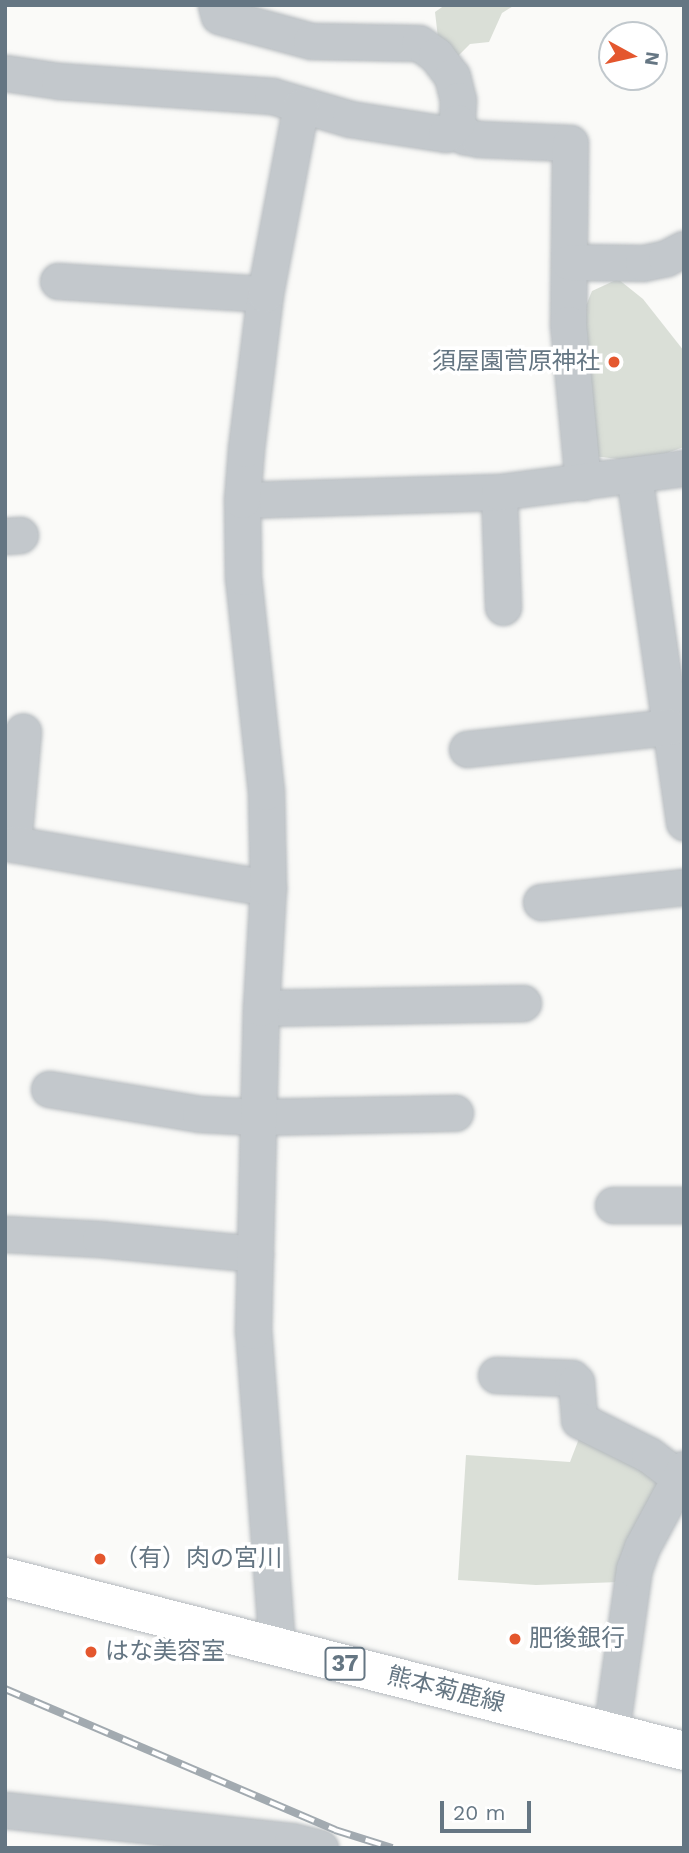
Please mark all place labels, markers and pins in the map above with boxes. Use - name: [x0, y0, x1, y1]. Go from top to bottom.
- place label: 須屋園菅原神社: [432, 348, 600, 376]
- marker: 須屋園菅原神社: [606, 354, 622, 370]
- place label: （有）肉の宮川: [114, 1545, 282, 1573]
- marker: （有）肉の宮川: [92, 1551, 108, 1567]
- place label: 肥後銀行: [529, 1625, 625, 1653]
- marker: 肥後銀行: [507, 1631, 523, 1647]
- place label: はな美容室: [105, 1638, 225, 1666]
- marker: はな美容室: [83, 1644, 99, 1660]

